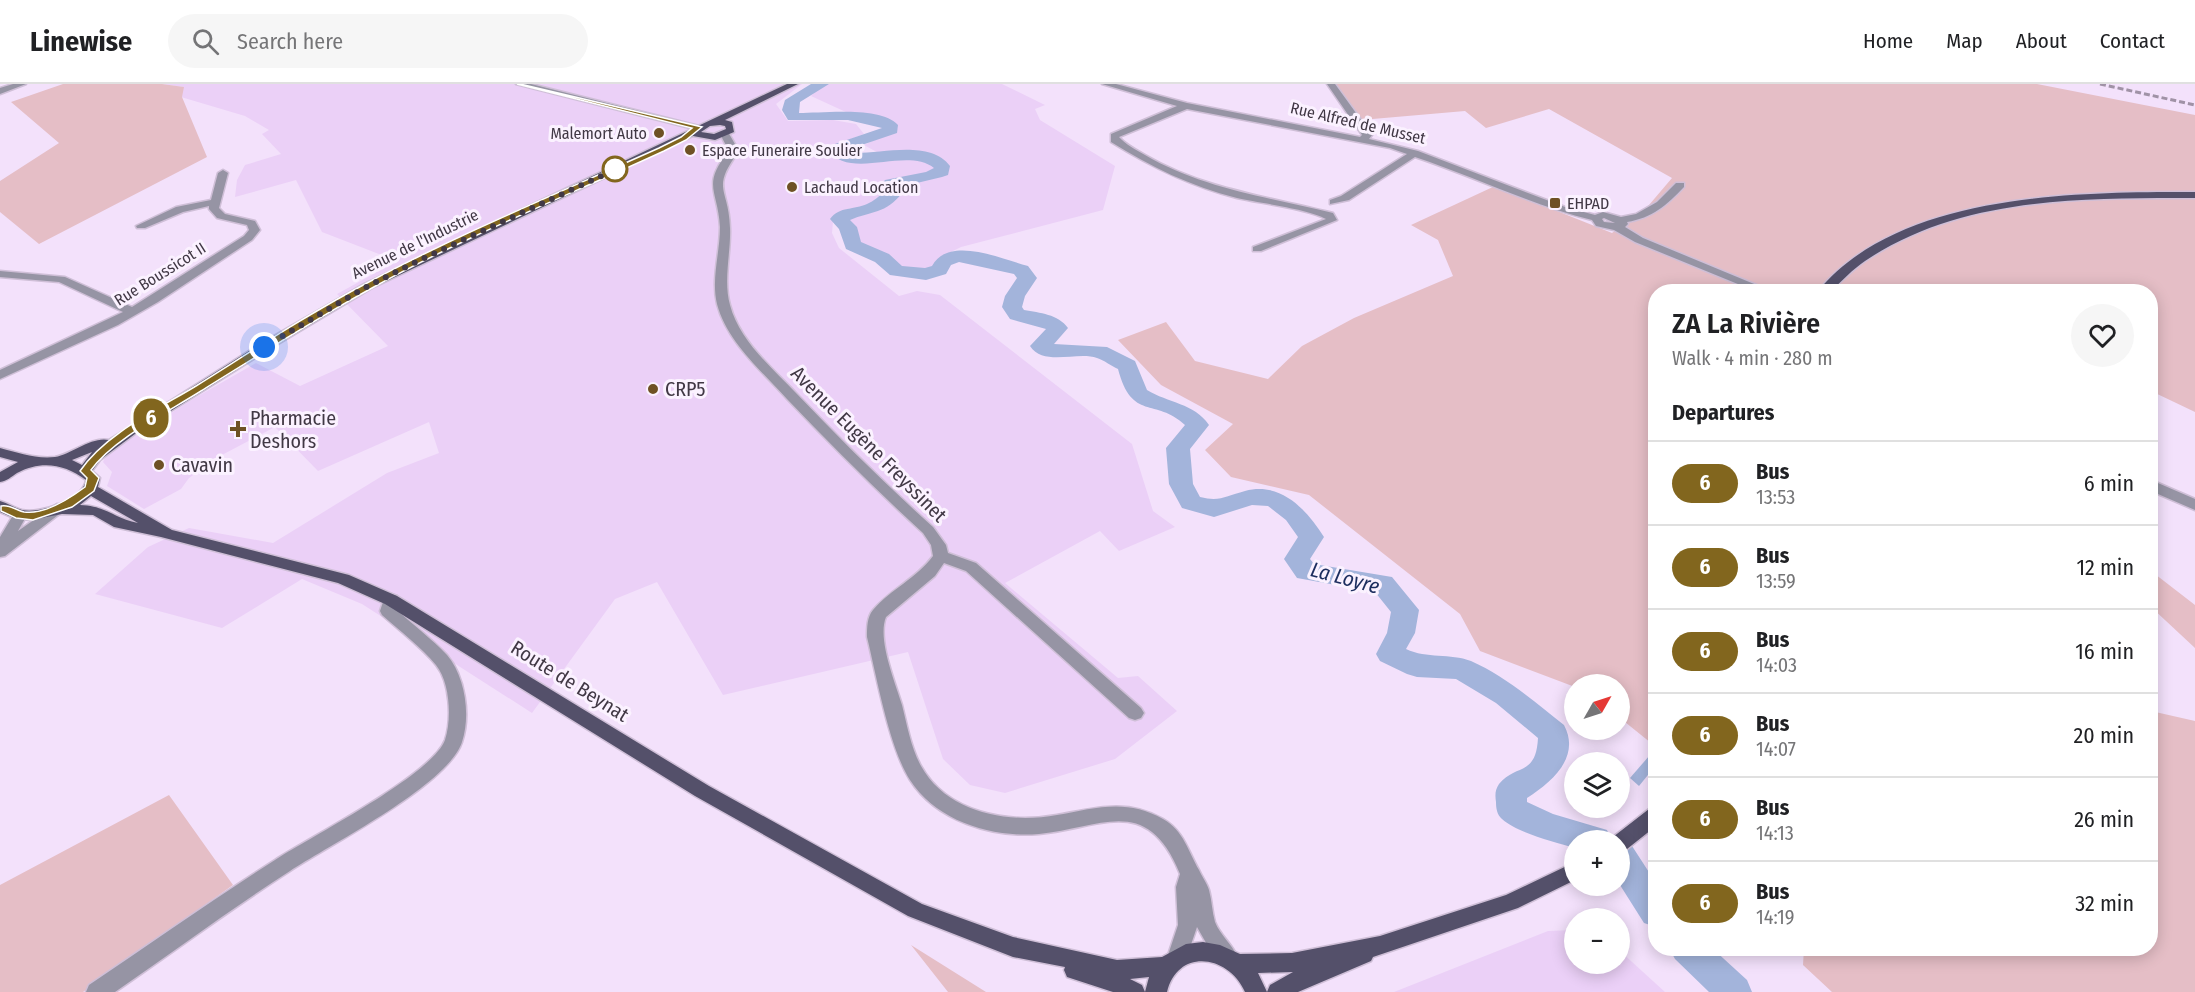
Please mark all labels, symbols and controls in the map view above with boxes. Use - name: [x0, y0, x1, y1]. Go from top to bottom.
- search box: [168, 14, 588, 68]
- text: Linewise: [30, 25, 132, 58]
- icon: search: [189, 25, 222, 58]
- text: Search here: [237, 28, 343, 55]
- text: Home: [1863, 28, 1913, 54]
- text: Map: [1946, 28, 1983, 54]
- text: About: [2016, 28, 2067, 54]
- text: Contact: [2100, 28, 2165, 54]
- street label: Rue Alfred de Musset: [1288, 98, 1428, 148]
- place label: Malemort Auto: [550, 124, 647, 143]
- marker: Malemort Auto: [652, 126, 666, 140]
- place label: Espace Funeraire Soulier: [702, 141, 862, 160]
- marker: Espace Funeraire Soulier: [683, 143, 697, 157]
- unlabelled marker: [602, 156, 628, 182]
- place label: Lachaud Location: [804, 178, 918, 197]
- marker: Lachaud Location: [785, 180, 799, 194]
- place label: EHPAD: [1567, 194, 1609, 213]
- marker: EHPAD: [1548, 196, 1562, 210]
- street label: Avenue de l'Industrie: [349, 205, 481, 283]
- street label: Rue Boussicot II: [111, 238, 209, 310]
- button: heart: [2071, 304, 2134, 367]
- text: ZA La Rivière: [1672, 307, 1820, 340]
- your location: [249, 332, 279, 362]
- text: Walk · 4 min · 280 m: [1672, 346, 1833, 370]
- street label: Avenue Eugène Freyssinet: [786, 361, 952, 527]
- place label: CRP5: [665, 377, 705, 401]
- marker: CRP5: [646, 382, 660, 396]
- line badge: 6: [132, 398, 170, 438]
- text: Departures: [1672, 399, 1774, 426]
- text: 6: [146, 405, 156, 431]
- place label: Pharmacie Deshors: [250, 406, 336, 453]
- marker: Pharmacie Deshors: [231, 422, 245, 436]
- place label: Cavavin: [171, 453, 233, 477]
- marker: Cavavin: [152, 458, 166, 472]
- text: Bus: [1756, 458, 1789, 485]
- text: 6: [1700, 470, 1710, 496]
- text: 6 min: [2084, 470, 2134, 497]
- text: 13:53: [1756, 485, 1795, 509]
- text: Bus: [1756, 542, 1789, 569]
- text: 6: [1700, 554, 1710, 580]
- text: 12 min: [2076, 554, 2134, 581]
- water label: La Loyre: [1308, 556, 1382, 600]
- text: 13:59: [1756, 569, 1796, 593]
- text: Bus: [1756, 626, 1789, 653]
- street label: Route de Beynat: [507, 635, 634, 727]
- text: 6: [1700, 638, 1710, 664]
- text: 16 min: [2075, 638, 2134, 665]
- text: 14:03: [1756, 653, 1797, 677]
- north arrow: [1564, 674, 1630, 740]
- map controls: [1564, 674, 1630, 974]
- text: Bus: [1756, 710, 1789, 737]
- text: 6: [1700, 722, 1710, 748]
- text: 20 min: [2074, 722, 2134, 749]
- text: 14:07: [1756, 737, 1796, 761]
- button: layers: [1564, 752, 1630, 818]
- text: Bus: [1756, 794, 1789, 821]
- text: 6: [1700, 806, 1710, 832]
- text: 26 min: [2074, 806, 2134, 833]
- text: 14:13: [1756, 821, 1794, 845]
- button: +: [1564, 830, 1630, 896]
- text: Bus: [1756, 878, 1789, 905]
- text: 6: [1700, 890, 1710, 916]
- text: 32 min: [2075, 890, 2134, 917]
- text: 14:19: [1756, 905, 1794, 929]
- button: −: [1564, 908, 1630, 974]

